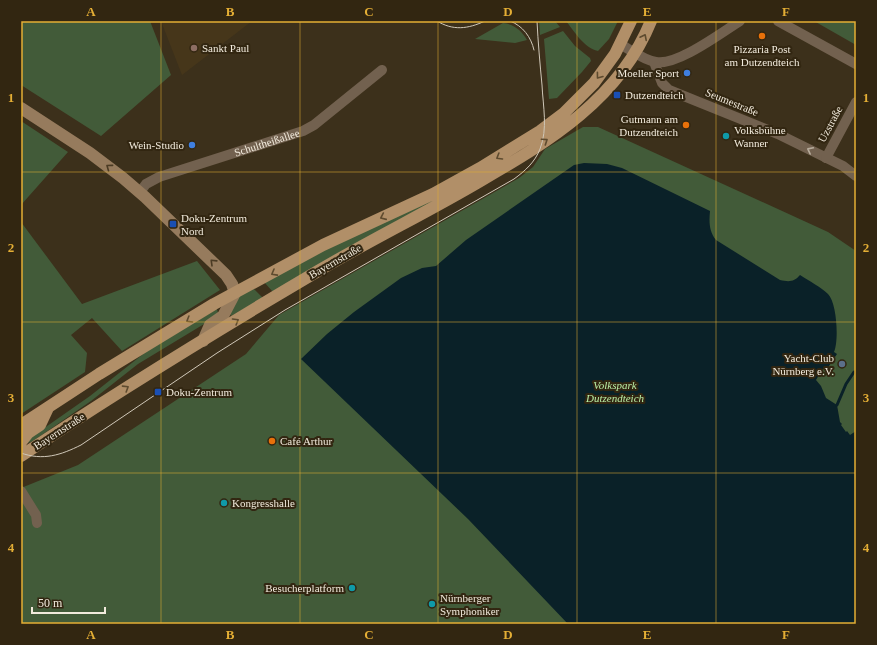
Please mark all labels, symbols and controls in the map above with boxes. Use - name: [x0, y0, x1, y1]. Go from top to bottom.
- text: A: [86, 4, 96, 19]
- text: B: [226, 4, 235, 19]
- text: C: [364, 4, 374, 19]
- text: D: [503, 4, 513, 19]
- text: E: [643, 4, 651, 19]
- text: F: [782, 4, 790, 19]
- marker: Pizzaria Post am Dutzendteich: [757, 31, 767, 41]
- one-way arrow: [639, 34, 646, 41]
- place label: Sankt Paul: [202, 42, 249, 54]
- marker: Sankt Paul: [189, 43, 199, 53]
- place label: Pizzaria Post am Dutzendteich: [725, 43, 800, 68]
- place label: Moeller Sport: [618, 67, 679, 79]
- marker: Moeller Sport: [682, 68, 692, 78]
- one-way arrow: [597, 72, 604, 79]
- street label: Seumestraße: [704, 86, 760, 118]
- place label: Dutzendteich: [625, 89, 684, 101]
- text: 1: [8, 90, 14, 105]
- marker: Dutzendteich: [612, 90, 622, 100]
- text: 1: [863, 90, 869, 105]
- street label: Uzstraße: [816, 104, 845, 144]
- place label: Gutmann am Dutzendteich: [619, 113, 678, 138]
- marker: Gutmann am Dutzendteich: [681, 120, 691, 130]
- place label: Volksbühne Wanner: [734, 124, 786, 149]
- street label: Schultheißallee: [233, 126, 301, 159]
- marker: Volksbühne Wanner: [721, 131, 731, 141]
- place label: Wein-Studio: [129, 139, 184, 151]
- one-way arrow: [541, 139, 548, 146]
- marker: Wein-Studio: [187, 140, 197, 150]
- one-way arrow: [807, 147, 814, 155]
- one-way arrow: [496, 153, 503, 160]
- one-way arrow: [107, 165, 114, 172]
- place label: Doku-Zentrum Nord: [181, 212, 247, 237]
- one-way arrow: [380, 212, 388, 220]
- marker: Doku-Zentrum Nord: [168, 219, 178, 229]
- text: 2: [8, 240, 14, 255]
- text: 2: [863, 240, 869, 255]
- street label: Bayernstraße: [307, 241, 363, 281]
- one-way arrow: [210, 259, 218, 267]
- one-way arrow: [271, 268, 278, 275]
- one-way arrow: [186, 315, 193, 322]
- one-way arrow: [232, 318, 239, 325]
- place label: Yacht-Club Nürnberg e.V.: [772, 352, 834, 377]
- marker: Yacht-Club Nürnberg e.V.: [837, 359, 847, 369]
- park label: Volkspark Dutzendteich: [585, 379, 645, 404]
- one-way arrow: [122, 386, 129, 393]
- place label: Doku-Zentrum: [166, 386, 232, 398]
- marker: Doku-Zentrum: [153, 387, 163, 397]
- text: 3: [8, 390, 15, 405]
- text: 3: [863, 390, 870, 405]
- street label: Bayernstraße: [31, 410, 87, 452]
- place label: Café Arthur: [280, 435, 333, 447]
- marker: Café Arthur: [267, 436, 277, 446]
- place label: Kongresshalle: [232, 497, 295, 509]
- marker: Kongresshalle: [219, 498, 229, 508]
- text: 4: [8, 540, 15, 555]
- text: 4: [863, 540, 870, 555]
- place label: Besucherplatform: [265, 582, 344, 594]
- marker: Besucherplatform: [347, 583, 357, 593]
- scale bar: [32, 589, 105, 615]
- place label: Nürnberger Symphoniker: [440, 592, 500, 617]
- text: 50 m: [38, 596, 63, 610]
- marker: Nürnberger Symphoniker: [427, 599, 437, 609]
- text: A: [86, 627, 96, 642]
- text: B: [226, 627, 235, 642]
- text: C: [364, 627, 374, 642]
- text: D: [503, 627, 513, 642]
- text: E: [643, 627, 651, 642]
- text: F: [782, 627, 790, 642]

